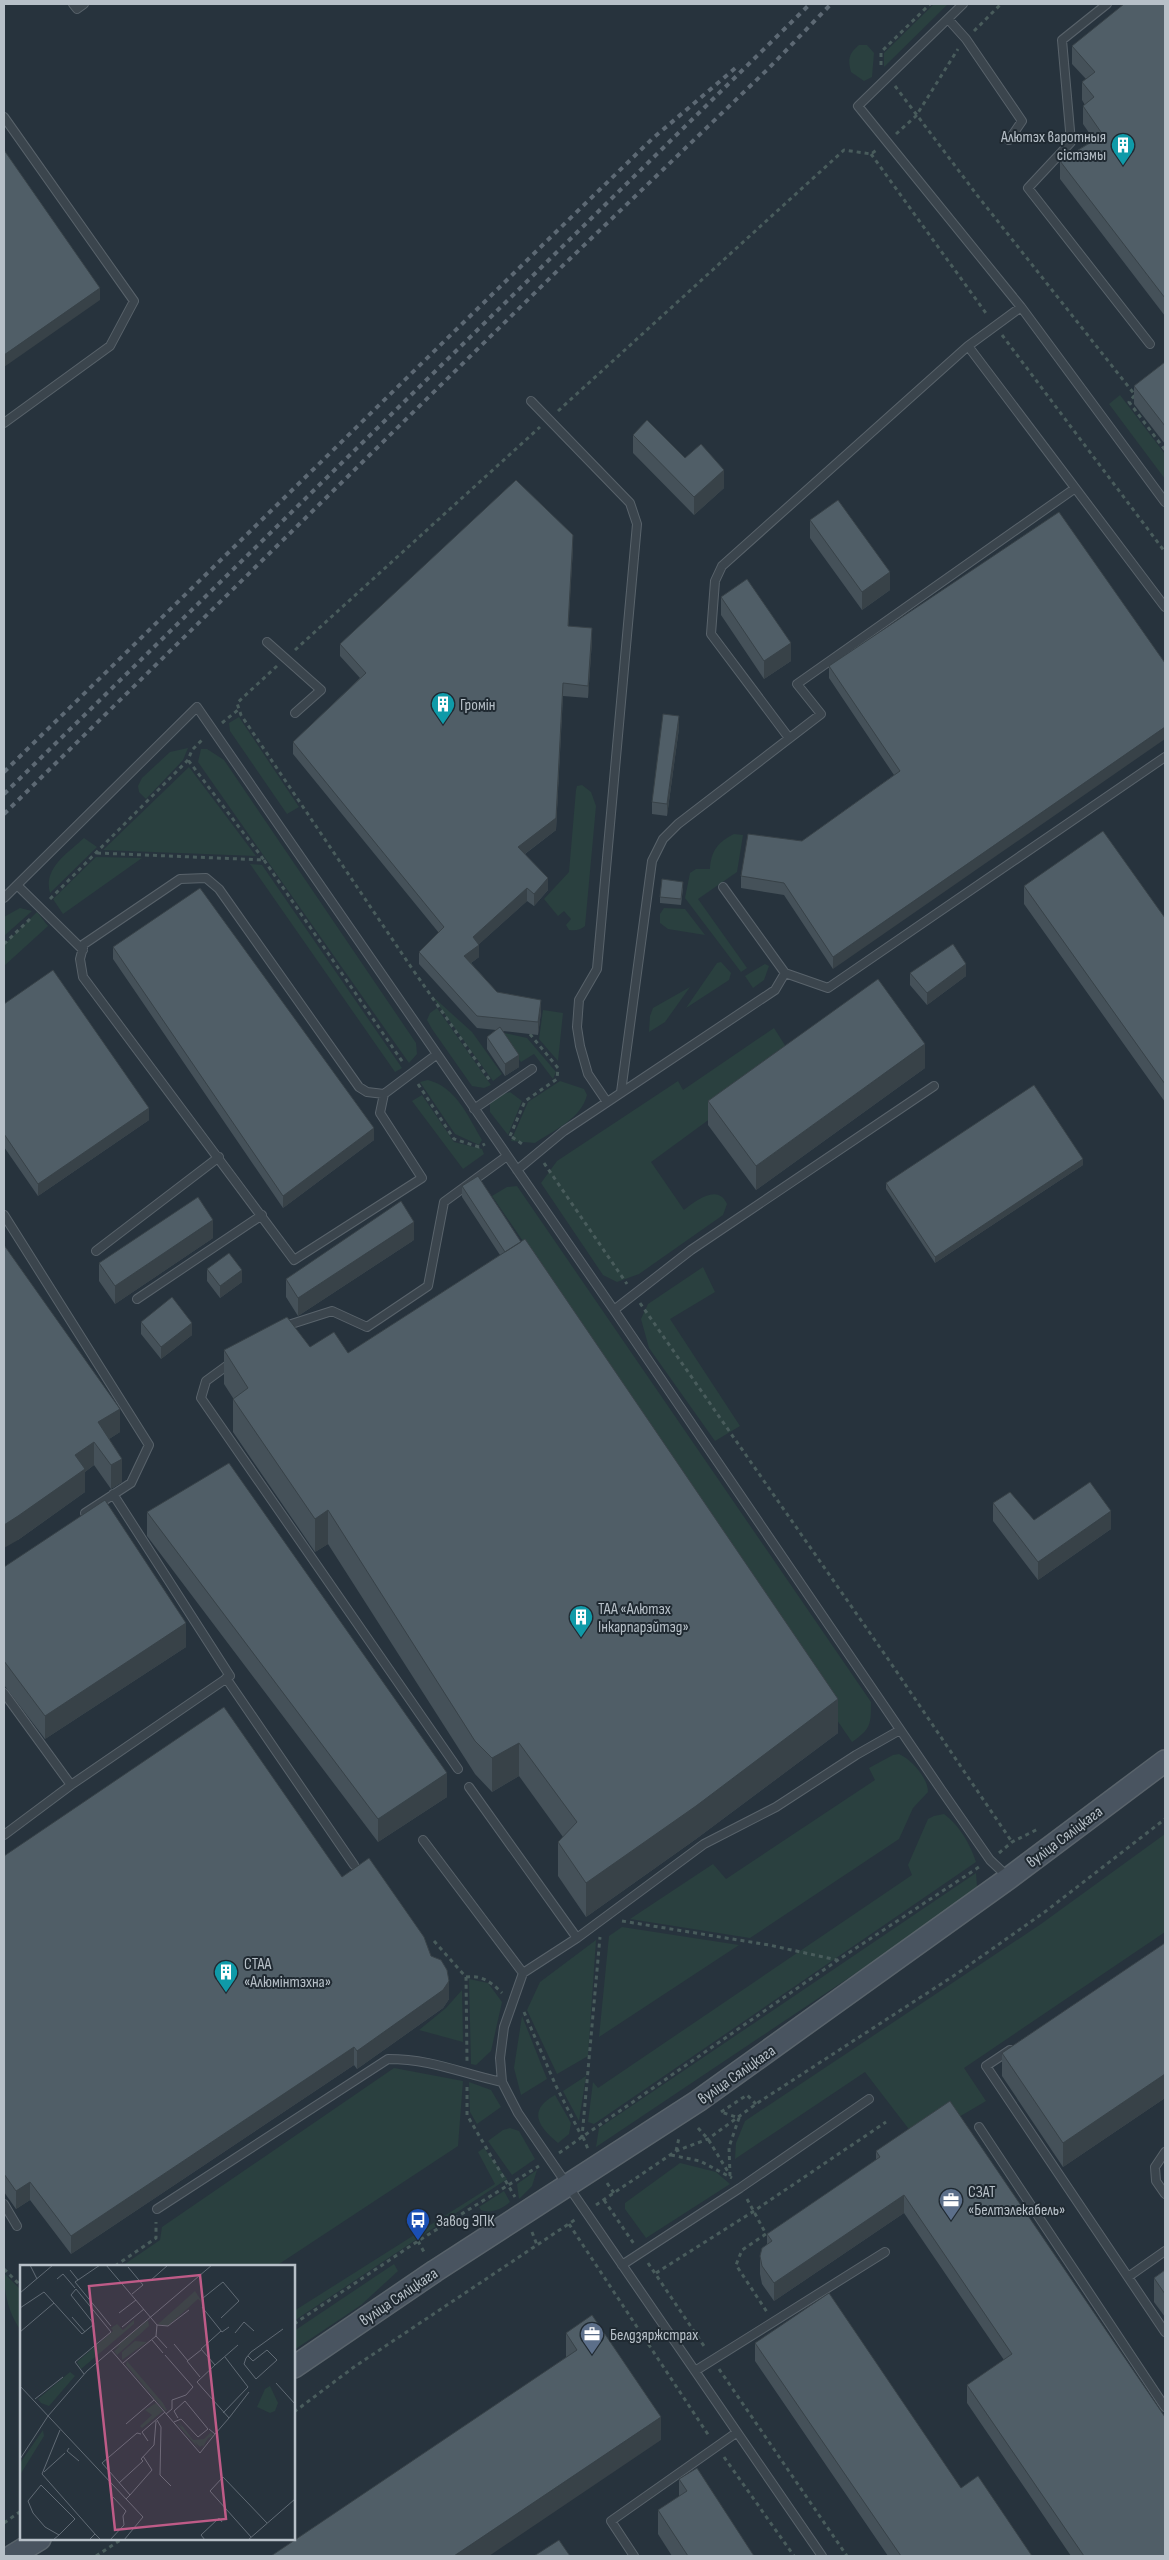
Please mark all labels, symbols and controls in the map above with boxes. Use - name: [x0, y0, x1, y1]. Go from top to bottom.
- place label: Алютэх варотныя сістэмы: [1000, 128, 1106, 165]
- building icon: Алютэх варотныя сістэмы: [1110, 132, 1136, 166]
- building icon: Громін: [430, 691, 456, 725]
- place label: Громін: [460, 696, 495, 715]
- place label: ТАА «Алютэх Інкарпарэйтэд»: [598, 1600, 689, 1637]
- building icon: ТАА «Алютэх Інкарпарэйтэд»: [568, 1604, 594, 1638]
- street label: вуліца Сяліцкага: [1023, 1802, 1107, 1872]
- place label: СТАА «Алюмінтэхна»: [244, 1955, 331, 1992]
- building icon: СТАА «Алюмінтэхна»: [213, 1959, 239, 1993]
- street label: вуліца Сяліцкага: [694, 2042, 779, 2109]
- place label: СЗАТ «Белтэлекабель»: [968, 2183, 1065, 2220]
- office icon: СЗАТ «Белтэлекабель»: [938, 2187, 964, 2221]
- bus stop icon: Завод ЭПК: [405, 2207, 431, 2241]
- place label: Завод ЭПК: [436, 2212, 495, 2231]
- street label: вуліца Сяліцкага: [356, 2264, 442, 2330]
- inset map: [20, 2265, 295, 2540]
- office icon: Белдзяржстрах: [579, 2321, 605, 2355]
- place label: Белдзяржстрах: [610, 2326, 698, 2345]

